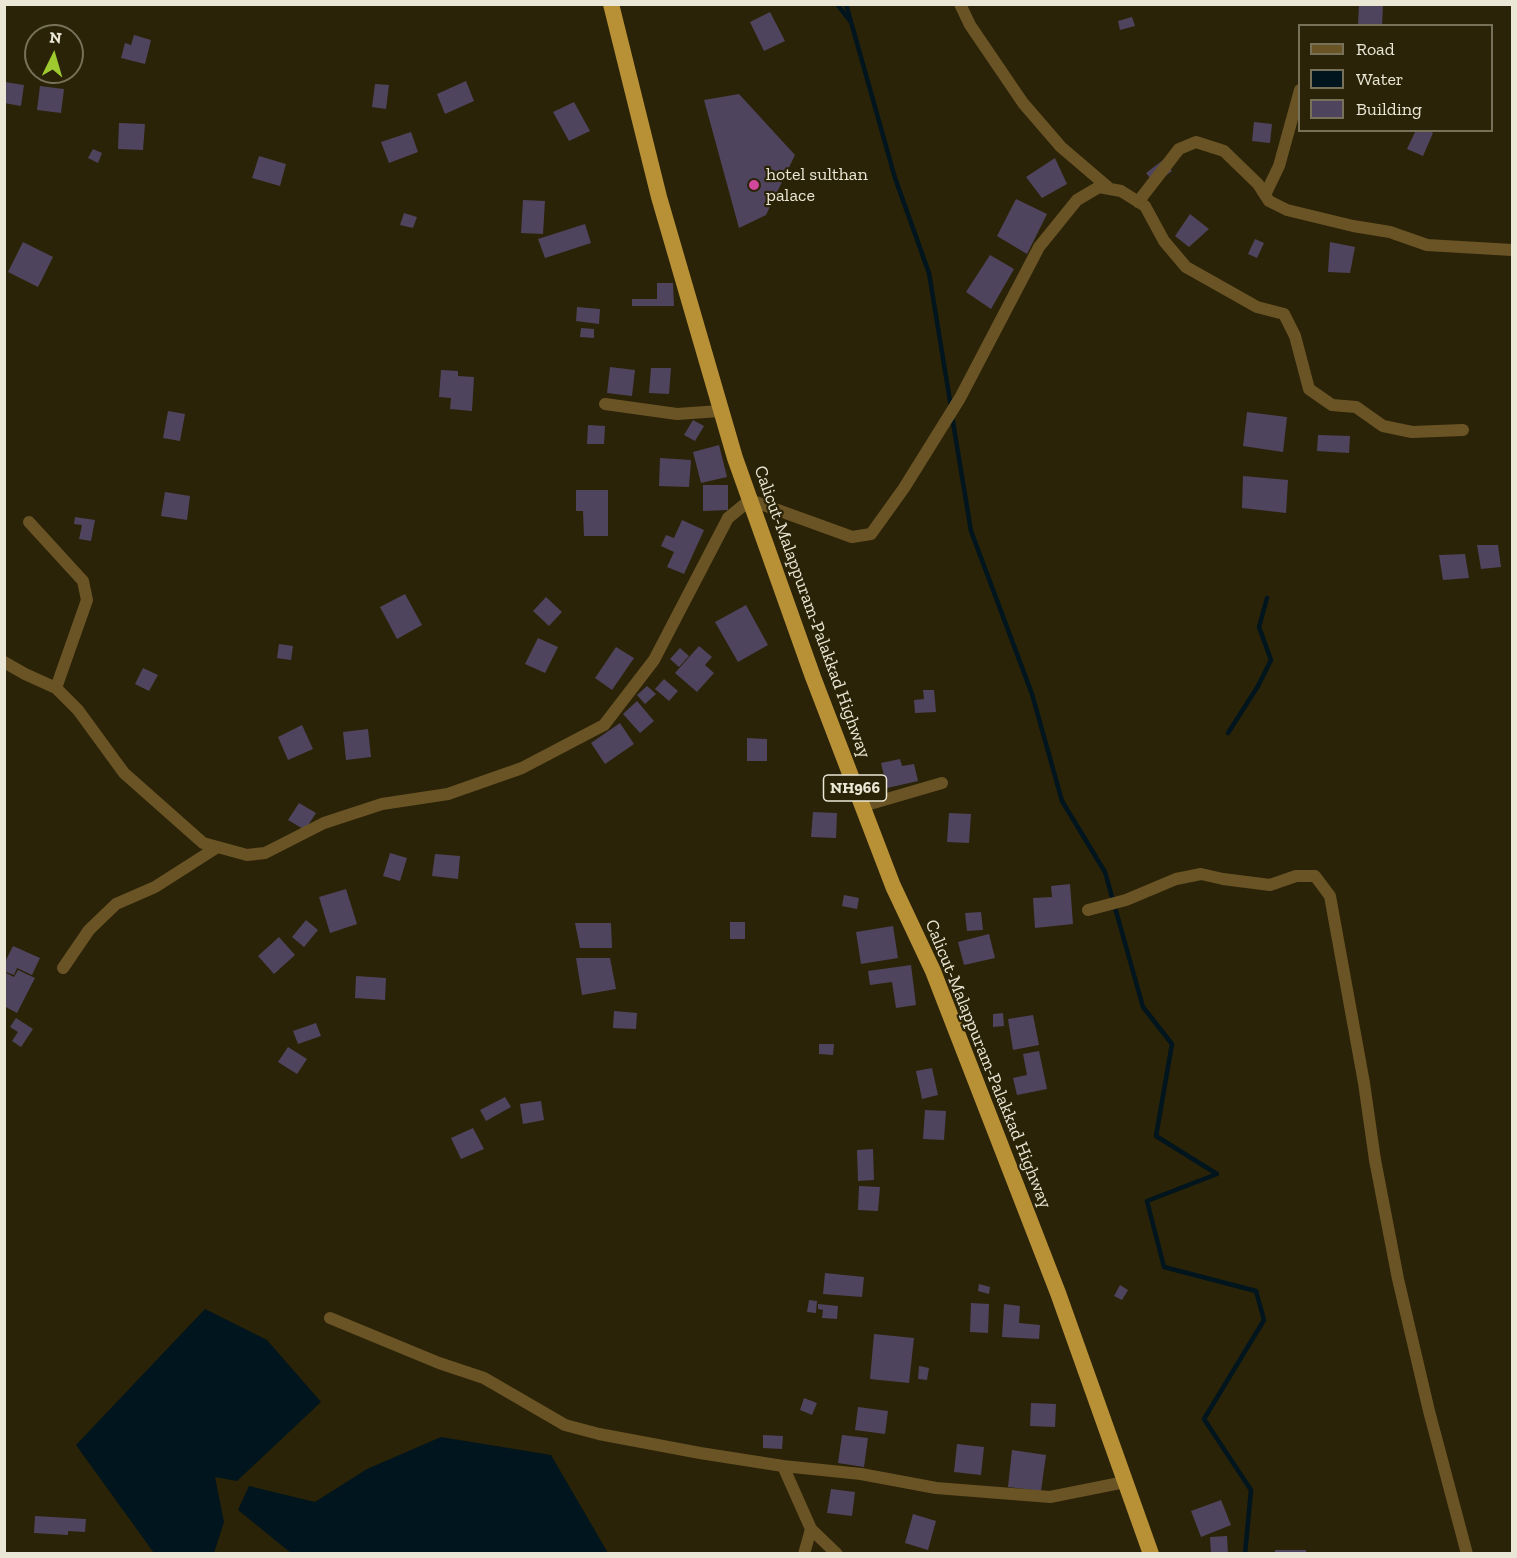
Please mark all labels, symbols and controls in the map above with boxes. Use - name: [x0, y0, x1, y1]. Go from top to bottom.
- north arrow: [24, 24, 84, 84]
- legend: [1298, 24, 1493, 132]
- text: N: [49, 28, 62, 48]
- text: Road: [1356, 38, 1395, 60]
- text: Water: [1356, 68, 1403, 90]
- text: Building: [1356, 98, 1422, 120]
- place label: hotel sulthan palace: [766, 164, 868, 207]
- marker: hotel sulthan palace: [747, 178, 761, 192]
- street label: Calicut-Malappuram-Palakkad Highway: [749, 463, 875, 761]
- road number: NH966: [824, 775, 886, 801]
- street label: Calicut-Malappuram-Palakkad Highway: [920, 916, 1056, 1212]

